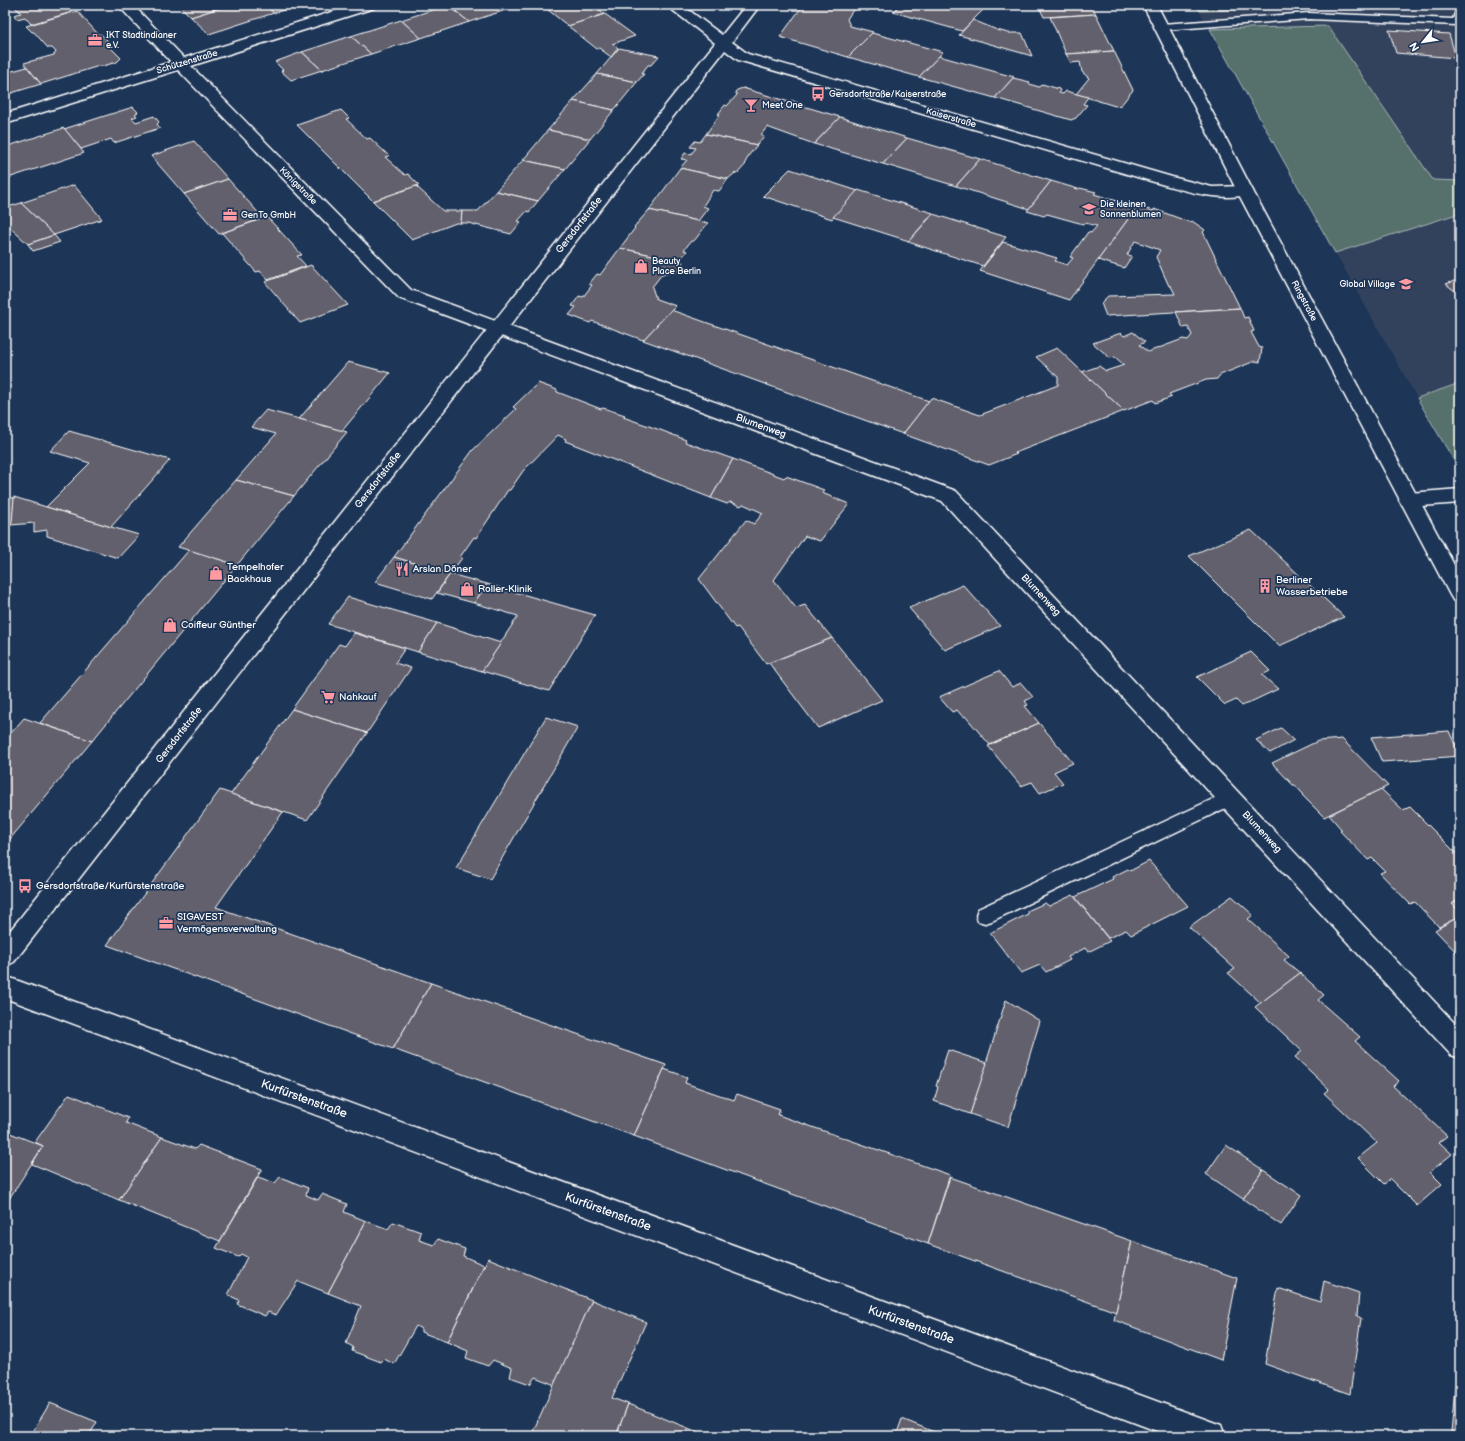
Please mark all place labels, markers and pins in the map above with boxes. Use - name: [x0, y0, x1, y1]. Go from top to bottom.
- place label: IKT Stadtindianer e.V.: [106, 30, 177, 51]
- office icon: IKT Stadtindianer e.V.: [87, 32, 103, 48]
- bus stop icon: Gersdorfstraße/Kaiserstraße: [810, 86, 826, 102]
- place label: Gersdorfstraße/Kaiserstraße: [829, 89, 947, 100]
- bar icon: Meet One: [743, 97, 759, 113]
- place label: Meet One: [762, 100, 804, 111]
- place label: Die kleinen Sonnenblumen: [1100, 199, 1161, 220]
- school or university icon: Die kleinen Sonnenblumen: [1081, 201, 1097, 217]
- office icon: GenTo GmbH: [222, 207, 238, 223]
- place label: GenTo GmbH: [241, 210, 296, 221]
- place label: Beauty Place Berlin: [652, 256, 701, 277]
- shop icon: Beauty Place Berlin: [633, 258, 649, 274]
- school or university icon: Global Village: [1398, 276, 1414, 292]
- place label: Global Village: [1340, 279, 1396, 290]
- place label: Tempelhofer Backhaus: [227, 561, 284, 585]
- restaurant icon: Arslan Döner: [394, 561, 410, 577]
- place label: Arslan Döner: [413, 563, 472, 575]
- shop icon: Tempelhofer Backhaus: [208, 565, 224, 581]
- place label: Berliner Wasserbetriebe: [1276, 574, 1348, 598]
- building icon: Berliner Wasserbetriebe: [1257, 578, 1273, 594]
- shop icon: Roller-Klinik: [459, 581, 475, 597]
- place label: Roller-Klinik: [478, 583, 532, 595]
- shop icon: Coiffeur Günther: [162, 617, 178, 633]
- place label: Coiffeur Günther: [181, 619, 256, 631]
- supermarket icon: Nahkauf: [320, 689, 336, 705]
- place label: Nahkauf: [339, 691, 377, 703]
- bus stop icon: Gersdorfstraße/Kurfürstenstraße: [17, 878, 33, 894]
- place label: Gersdorfstraße/Kurfürstenstraße: [36, 880, 184, 892]
- place label: SIGAVEST Vermögensverwaltung: [177, 911, 277, 935]
- office icon: SIGAVEST Vermögensverwaltung: [158, 915, 174, 931]

